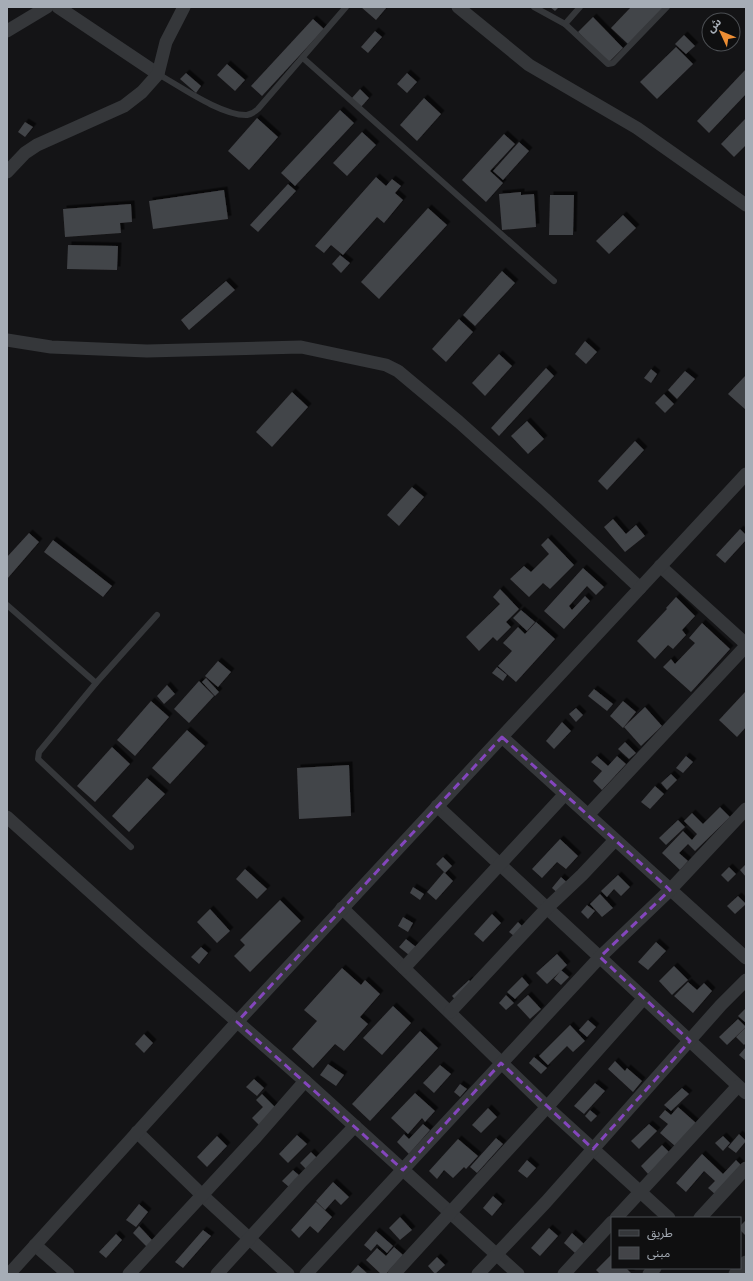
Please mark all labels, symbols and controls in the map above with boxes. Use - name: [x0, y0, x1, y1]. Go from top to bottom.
- north arrow: [701, 12, 741, 52]
- text: ش: [704, 15, 724, 35]
- legend: [611, 1217, 741, 1269]
- text: طريق: [647, 1225, 673, 1241]
- text: مبنى: [647, 1245, 670, 1260]

